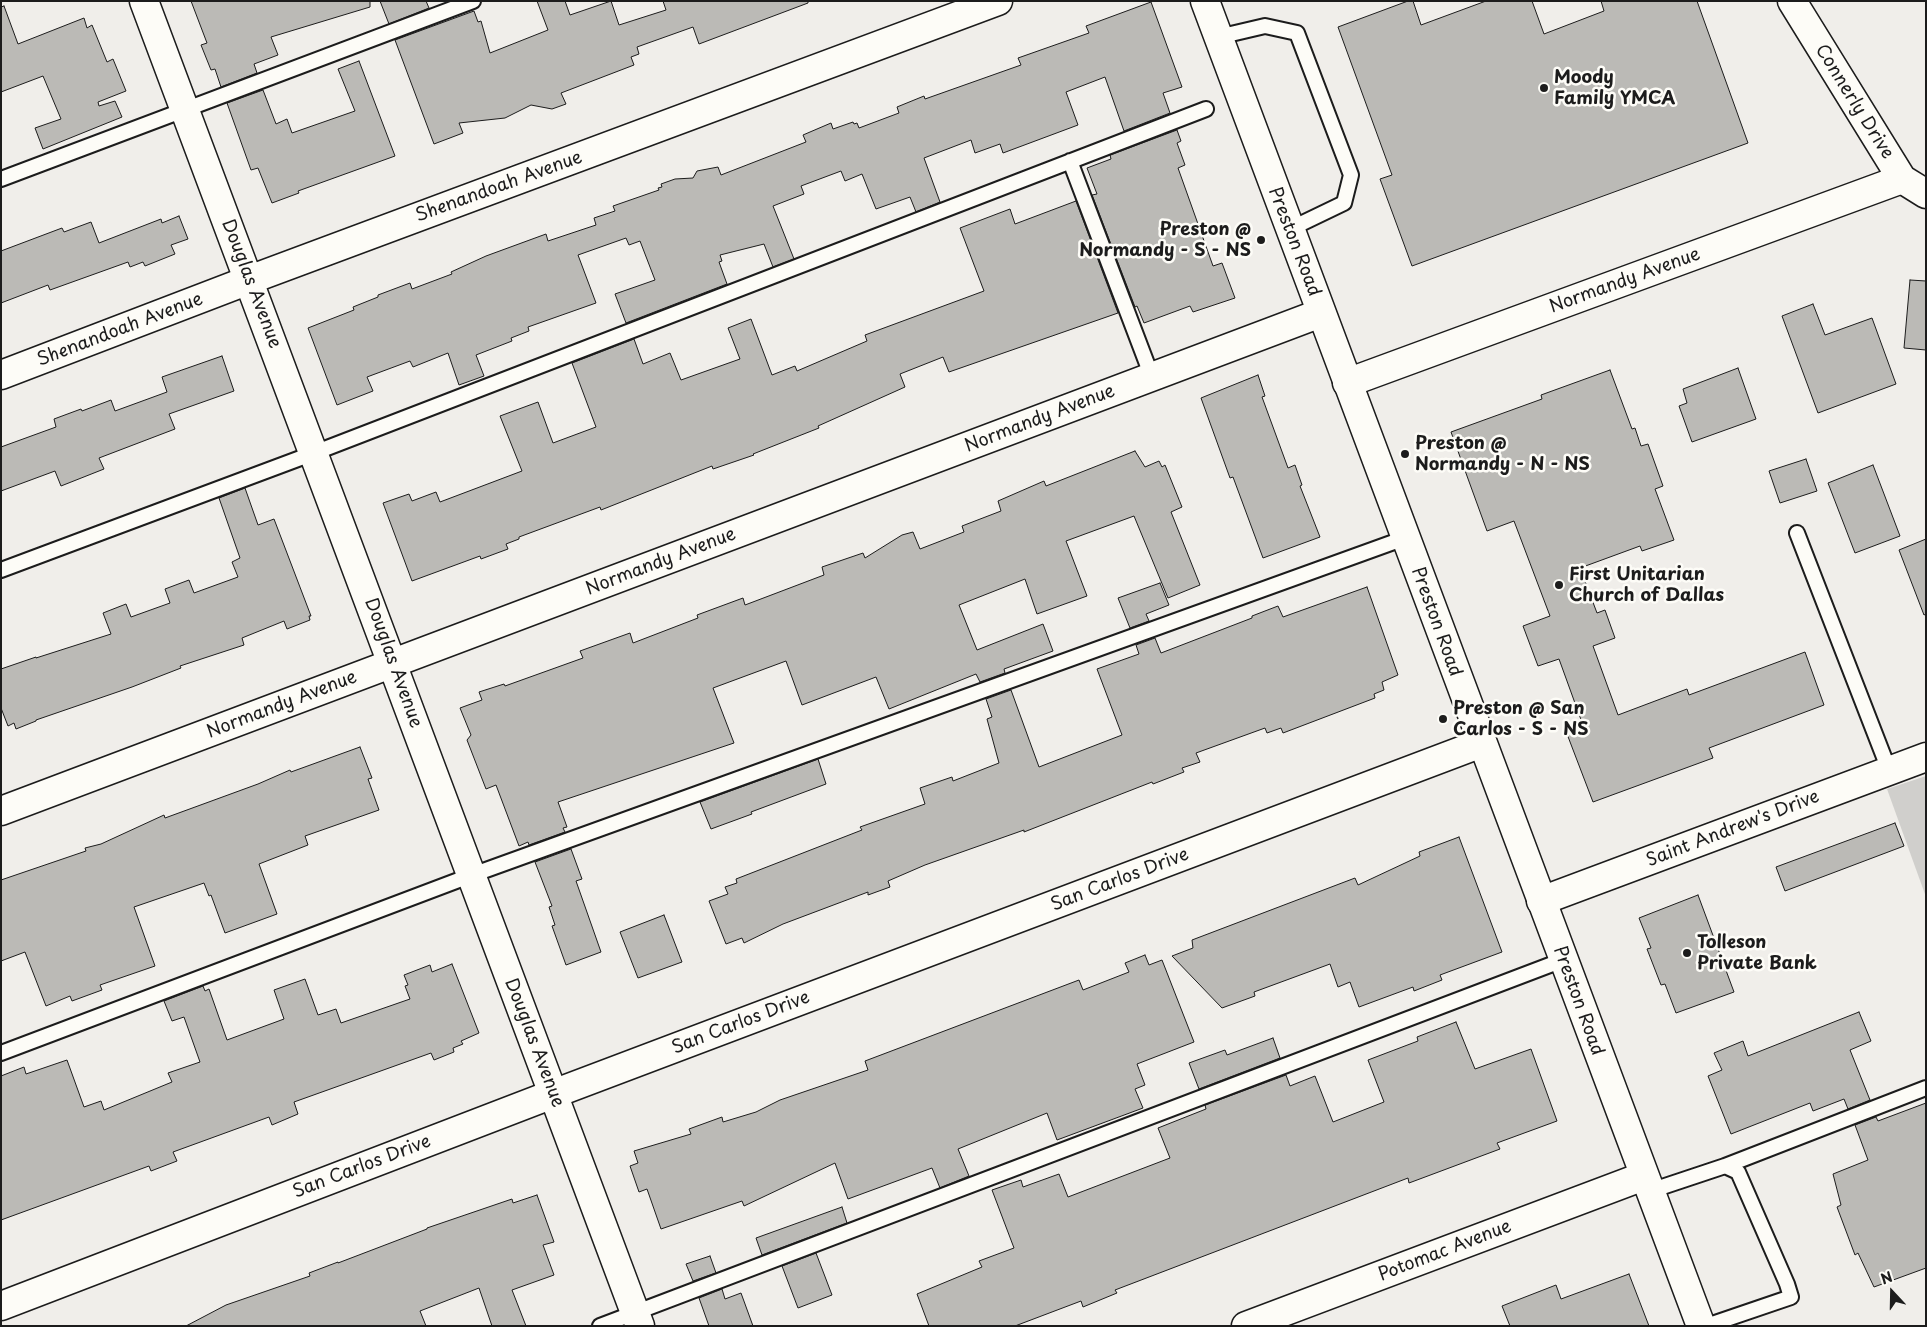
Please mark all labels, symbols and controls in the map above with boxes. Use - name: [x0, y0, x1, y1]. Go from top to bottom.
- street label: Connerly Drive: [1810, 41, 1898, 163]
- place label: Moody Family YMCA: [1554, 67, 1675, 110]
- marker: Moody Family YMCA: [1538, 82, 1550, 94]
- street label: Shenandoah Avenue: [413, 147, 585, 227]
- street label: Preston Road: [1263, 184, 1325, 300]
- street label: Douglas Avenue: [216, 216, 286, 352]
- place label: Preston @ Normandy - S - NS: [1079, 219, 1251, 262]
- marker: Preston @ Normandy - S - NS: [1255, 234, 1267, 246]
- street label: Normandy Avenue: [1547, 244, 1703, 318]
- street label: Shenandoah Avenue: [34, 288, 206, 372]
- street label: Normandy Avenue: [962, 380, 1118, 458]
- place label: Preston @ Normandy - N - NS: [1415, 433, 1590, 476]
- marker: Preston @ Normandy - N - NS: [1399, 448, 1411, 460]
- street label: Normandy Avenue: [583, 523, 739, 601]
- street label: Preston Road: [1406, 564, 1466, 680]
- place label: First Unitarian Church of Dallas: [1569, 564, 1724, 606]
- marker: First Unitarian Church of Dallas: [1553, 579, 1565, 591]
- street label: Douglas Avenue: [359, 595, 427, 731]
- street label: Normandy Avenue: [204, 666, 360, 744]
- place label: Preston @ San Carlos - S - NS: [1453, 698, 1589, 741]
- marker: Preston @ San Carlos - S - NS: [1437, 713, 1449, 725]
- street label: Saint Andrew's Drive: [1643, 786, 1823, 872]
- street label: San Carlos Drive: [1048, 844, 1192, 916]
- place label: Tolleson Private Bank: [1697, 932, 1817, 974]
- street label: Preston Road: [1548, 943, 1608, 1059]
- marker: Tolleson Private Bank: [1681, 947, 1693, 959]
- street label: Douglas Avenue: [499, 975, 569, 1111]
- street label: San Carlos Drive: [669, 987, 813, 1059]
- street label: San Carlos Drive: [290, 1131, 434, 1203]
- street label: Potomac Avenue: [1375, 1216, 1515, 1286]
- text: N: [1878, 1266, 1895, 1289]
- north arrow: [1867, 1267, 1917, 1317]

